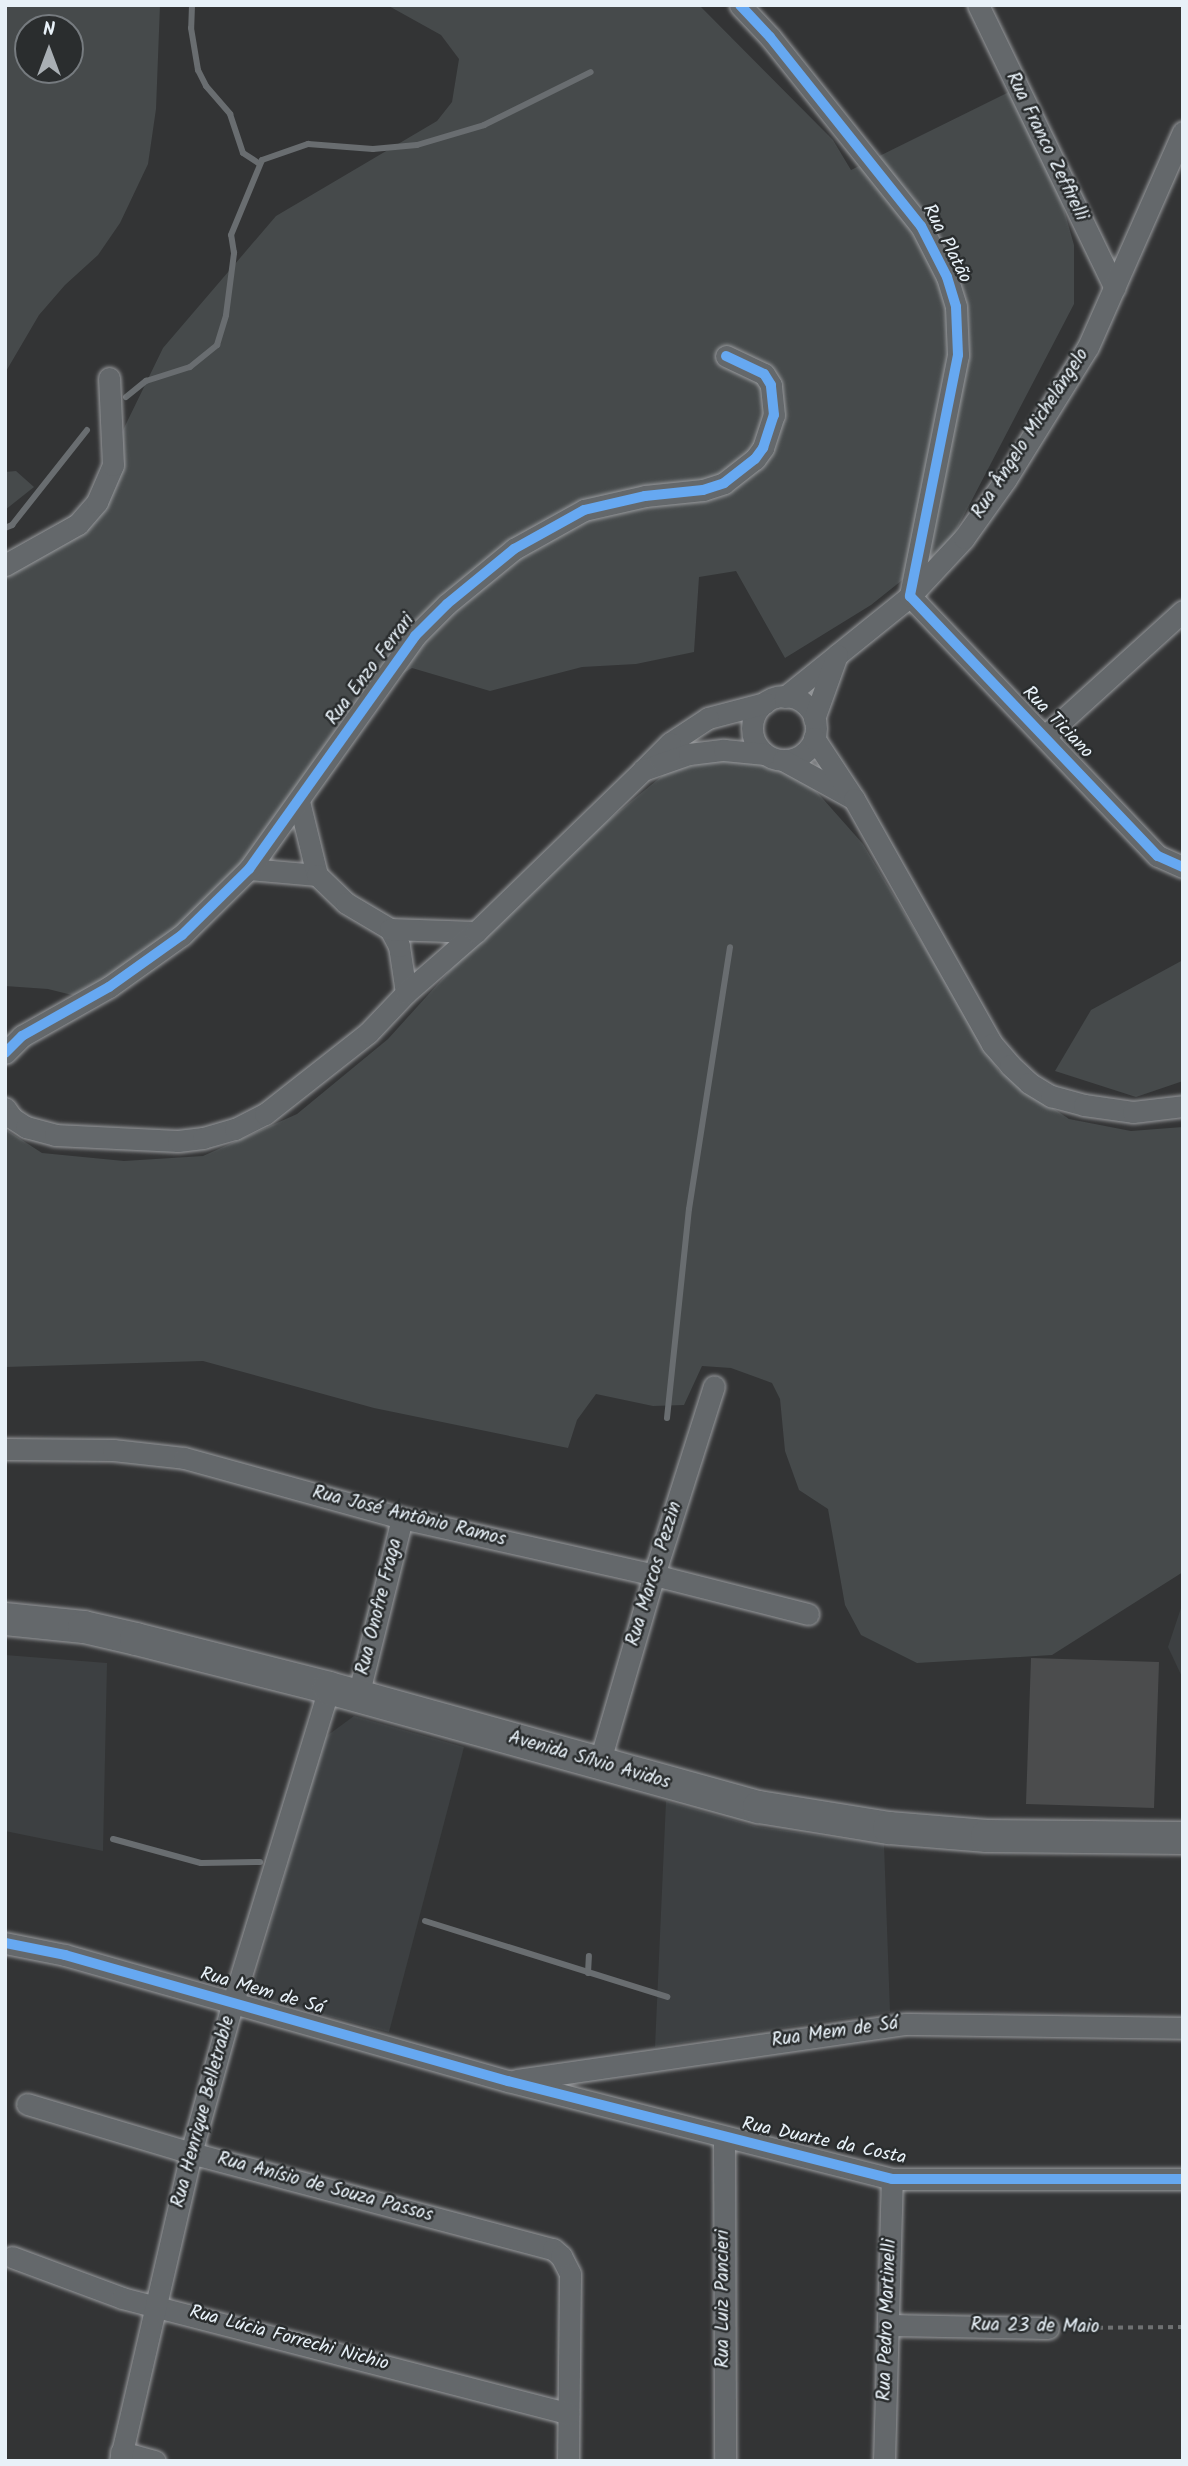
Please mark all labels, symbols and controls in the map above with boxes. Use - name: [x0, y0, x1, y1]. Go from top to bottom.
- north arrow: [14, 14, 84, 84]
- text: N: [43, 15, 55, 45]
- street label: Rua Franco Zeffirelli: [1000, 69, 1092, 225]
- street label: Rua Platão: [916, 201, 976, 287]
- street label: Rua Ângelo Michelângelo: [967, 345, 1095, 523]
- street label: Rua Enzo Ferrari: [322, 610, 420, 730]
- street label: Rua Ticiano: [1017, 682, 1097, 764]
- street label: Rua José Antônio Ramos: [310, 1482, 508, 1552]
- street label: Rua Marcos Pezzin: [622, 1499, 688, 1649]
- street label: Rua Onofre Fraga: [352, 1536, 408, 1678]
- street label: Avenida Sílvio Avidos: [506, 1727, 672, 1795]
- street label: Rua Mem de Sá: [197, 1963, 327, 2021]
- street label: Rua Mem de Sá: [770, 2013, 900, 2053]
- street label: Rua Henrique Belletrable: [167, 2014, 241, 2210]
- street label: Rua Duarte da Costa: [740, 2113, 908, 2171]
- street label: Rua Anísio de Souza Passos: [215, 2148, 435, 2228]
- street label: Rua Luiz Pancieri: [713, 2230, 735, 2368]
- street label: Rua Pedro Martinelli: [874, 2239, 902, 2401]
- street label: Rua Lúcia Forrechi Nichio: [187, 2301, 391, 2377]
- street label: Rua 23 de Maio: [970, 2314, 1100, 2340]

